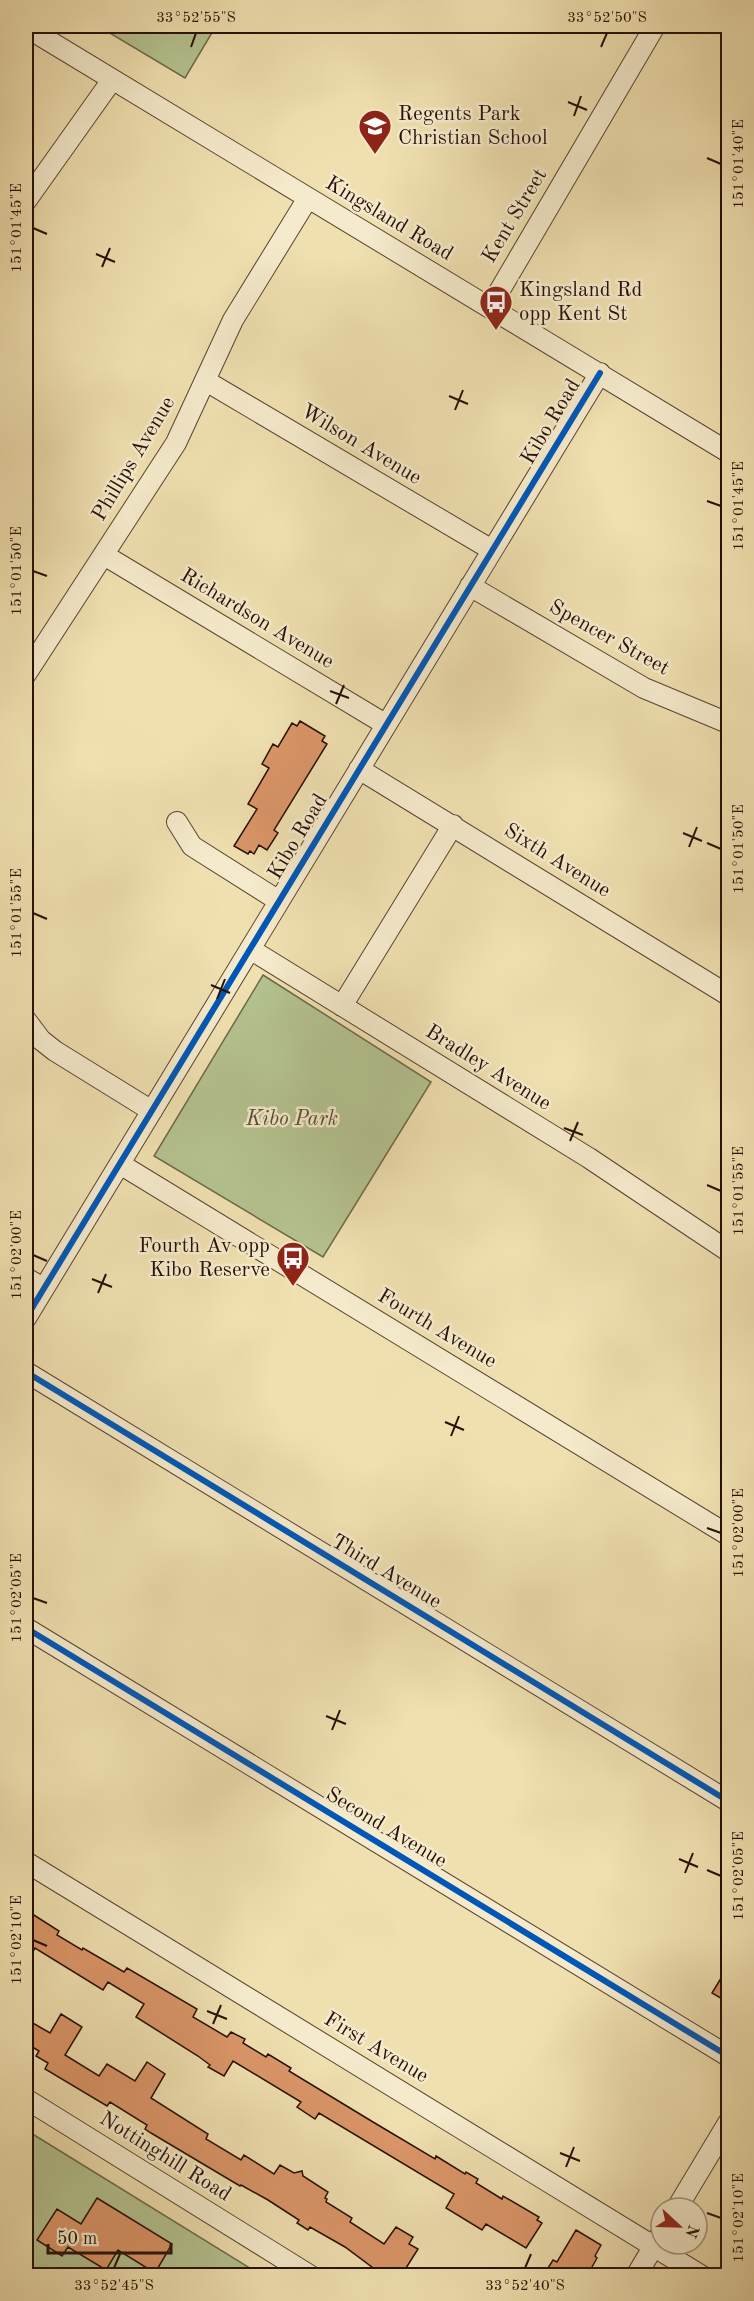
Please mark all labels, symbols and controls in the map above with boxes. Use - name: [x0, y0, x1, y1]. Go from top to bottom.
- text: 33°52'55"S: [156, 11, 236, 26]
- text: 33°52'50"S: [567, 11, 647, 26]
- place label: Regents Park Christian School: [398, 104, 548, 149]
- school or university icon: Regents Park Christian School: [357, 108, 393, 155]
- text: 151°01'40"E: [732, 119, 747, 209]
- street label: Kent Street: [479, 165, 551, 267]
- street label: Kingsland Road: [322, 173, 456, 265]
- text: 151°01'45"E: [10, 183, 25, 273]
- place label: Kingsland Rd opp Kent St: [519, 280, 643, 325]
- bus stop icon: Kingsland Rd opp Kent St: [478, 284, 514, 331]
- street label: Kibo Road: [517, 376, 585, 468]
- street label: Phillips Avenue: [89, 393, 179, 525]
- street label: Wilson Avenue: [297, 401, 425, 489]
- text: 151°01'45"E: [732, 461, 747, 551]
- text: 151°01'50"E: [10, 526, 25, 616]
- street label: Richardson Avenue: [177, 565, 337, 673]
- street label: Spencer Street: [545, 596, 673, 680]
- street label: Kibo Road: [264, 791, 332, 883]
- text: 151°01'50"E: [732, 804, 747, 894]
- street label: Sixth Avenue: [500, 820, 614, 902]
- text: 151°01'55"E: [10, 868, 25, 958]
- street label: Bradley Avenue: [422, 1021, 554, 1115]
- park label: Kibo Park: [245, 1109, 338, 1130]
- text: 151°01'55"E: [732, 1146, 747, 1236]
- text: 151°02'00"E: [10, 1210, 25, 1300]
- place label: Fourth Av opp Kibo Reserve: [139, 1236, 270, 1281]
- bus stop icon: Fourth Av opp Kibo Reserve: [275, 1240, 311, 1287]
- street label: Fourth Avenue: [374, 1285, 500, 1373]
- text: 151°02'00"E: [732, 1488, 747, 1578]
- street label: Third Avenue: [327, 1531, 445, 1613]
- text: 151°02'05"E: [10, 1553, 25, 1643]
- street label: Second Avenue: [322, 1784, 450, 1872]
- text: 151°02'05"E: [732, 1831, 747, 1921]
- text: 151°02'10"E: [10, 1895, 25, 1985]
- street label: First Avenue: [320, 2009, 432, 2087]
- street label: Nottinghill Road: [96, 2108, 235, 2206]
- text: 151°02'10"E: [732, 2173, 747, 2263]
- north arrow: [649, 2196, 709, 2256]
- scale bar: [48, 2217, 171, 2255]
- text: N: [681, 2222, 701, 2240]
- text: 50 m: [57, 2230, 97, 2248]
- text: 33°52'45"S: [74, 2279, 154, 2294]
- text: 33°52'40"S: [485, 2279, 565, 2294]

